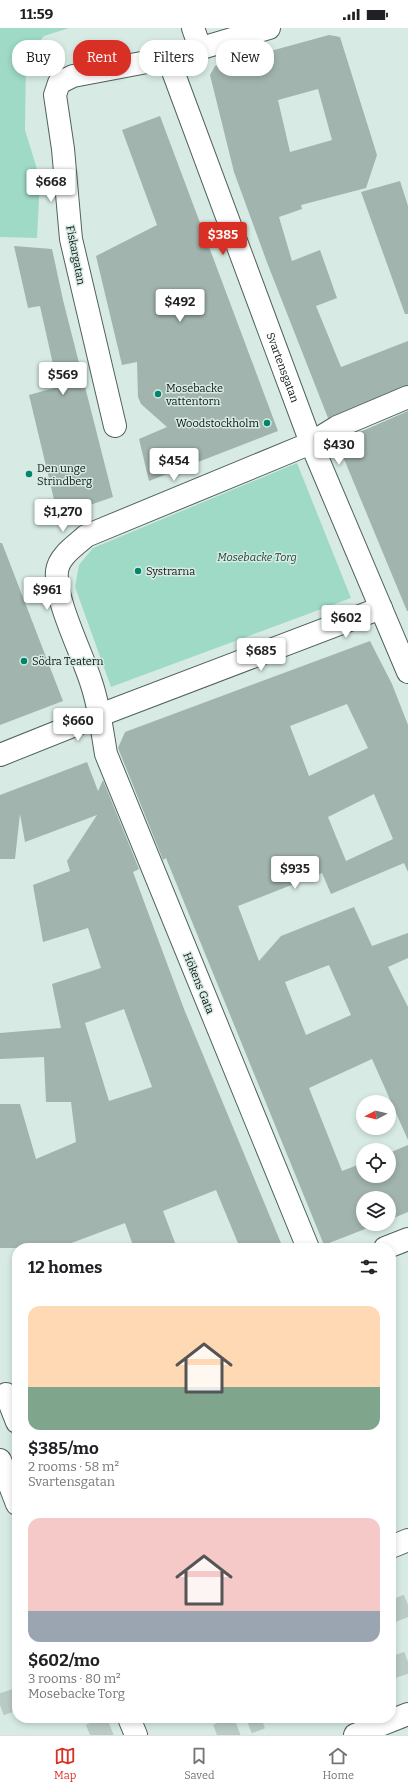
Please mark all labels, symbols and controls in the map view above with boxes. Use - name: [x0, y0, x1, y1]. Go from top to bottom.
- text: 11:59: [20, 5, 53, 23]
- chip: Buy: [12, 40, 65, 76]
- chip: Rent: [73, 40, 131, 76]
- chip: Filters: [139, 40, 208, 76]
- chip: New: [216, 40, 274, 76]
- pin: $668: [27, 169, 75, 203]
- text: $668: [35, 174, 67, 189]
- pin: $385: [199, 222, 247, 256]
- street label: Fiskargatan: [63, 224, 88, 286]
- text: $385: [208, 227, 238, 242]
- pin: $492: [156, 289, 204, 323]
- text: $492: [165, 294, 195, 309]
- street label: Svartensgatan: [264, 331, 301, 404]
- pin: $569: [39, 362, 87, 396]
- text: $569: [48, 367, 78, 382]
- place label: Mosebacke vattentorn: [165, 382, 223, 408]
- marker: Mosebacke vattentorn: [153, 389, 163, 399]
- place label: Woodstockholm: [176, 417, 260, 430]
- marker: Woodstockholm: [262, 418, 272, 428]
- pin: $430: [315, 432, 363, 466]
- text: $430: [323, 437, 355, 452]
- pin: $454: [150, 448, 198, 482]
- text: $454: [159, 453, 189, 468]
- place label: Den unge Strindberg: [37, 462, 92, 488]
- marker: Den unge Strindberg: [24, 469, 34, 479]
- pin: $1,270: [30, 499, 96, 533]
- text: $1,270: [43, 504, 83, 519]
- park label: Mosebacke Torg: [217, 551, 297, 564]
- place label: Systrarna: [146, 565, 195, 578]
- marker: Systrarna: [133, 566, 143, 576]
- pin: $961: [23, 577, 71, 611]
- text: $961: [33, 582, 61, 597]
- pin: $602: [322, 605, 370, 639]
- text: $602: [330, 610, 362, 625]
- pin: $685: [237, 638, 285, 672]
- text: $685: [246, 643, 276, 658]
- place label: Södra Teatern: [32, 655, 104, 668]
- marker: Södra Teatern: [19, 656, 29, 666]
- pin: $660: [54, 708, 102, 742]
- text: $660: [62, 713, 94, 728]
- pin: $935: [271, 856, 319, 890]
- text: $935: [280, 861, 310, 876]
- street label: Hökens Gata: [180, 951, 217, 1016]
- north arrow: [356, 1095, 396, 1135]
- map controls: [356, 1095, 396, 1231]
- button: locate: [356, 1143, 396, 1183]
- button: layers: [356, 1191, 396, 1231]
- icon: filters: [358, 1256, 380, 1278]
- text: 12 homes: [28, 1257, 102, 1278]
- icon: home: [168, 1332, 240, 1404]
- text: $385/mo: [28, 1438, 99, 1459]
- text: 2 rooms · 58 m²: [28, 1459, 119, 1474]
- text: Svartensgatan: [28, 1474, 115, 1489]
- icon: home: [168, 1544, 240, 1616]
- text: $602/mo: [28, 1650, 100, 1671]
- text: 3 rooms · 80 m²: [28, 1671, 121, 1686]
- text: Mosebacke Torg: [28, 1686, 125, 1701]
- tab: Map: [54, 1745, 76, 1782]
- tab: Saved: [184, 1745, 214, 1782]
- tab: Home: [323, 1745, 354, 1782]

